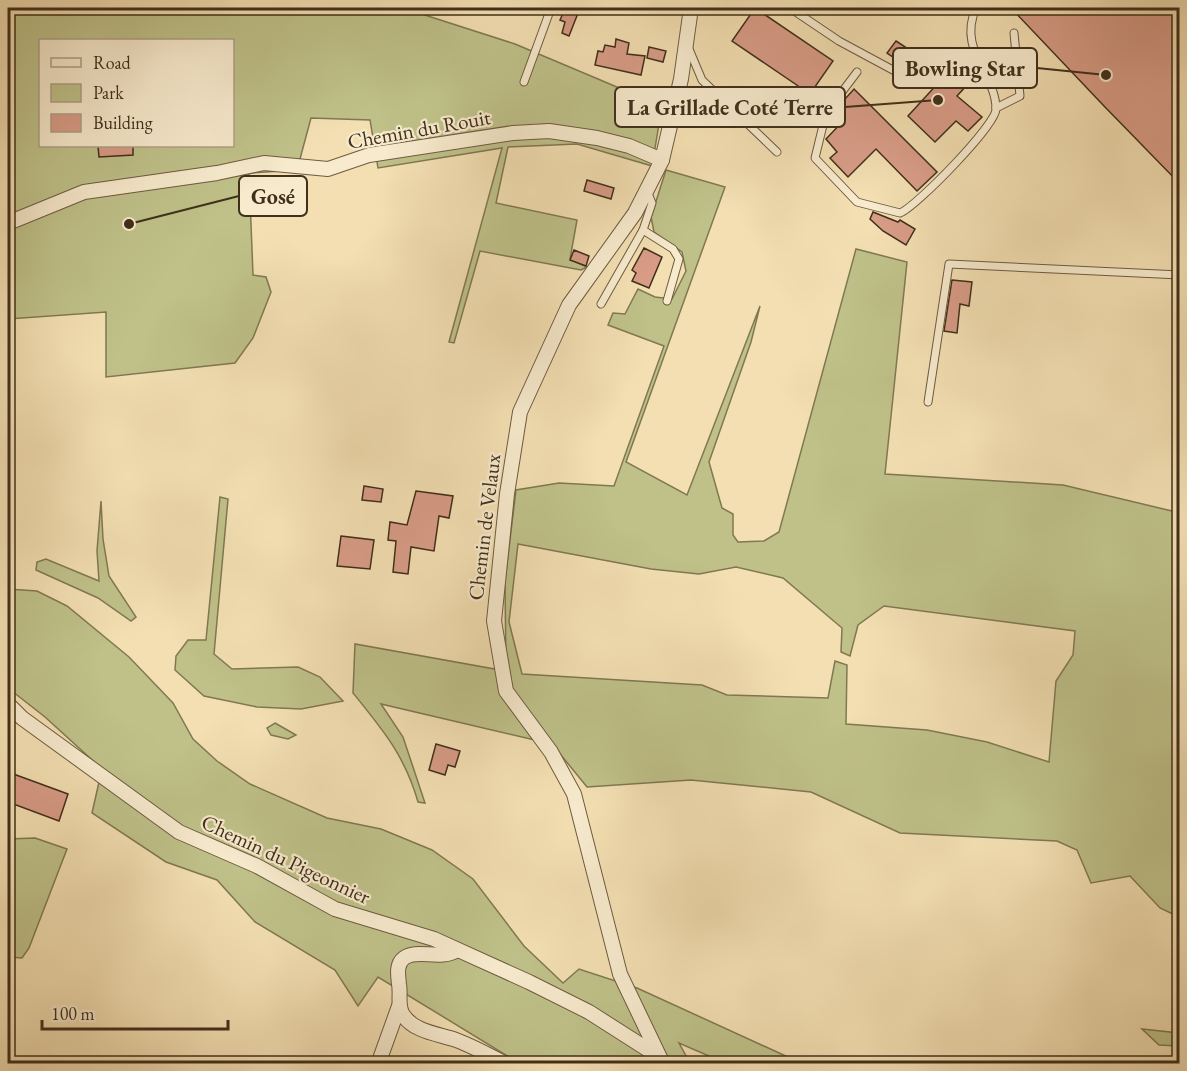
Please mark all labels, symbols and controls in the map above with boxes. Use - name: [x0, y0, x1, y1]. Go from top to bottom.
- legend: [39, 39, 234, 147]
- callout: Bowling Star: [893, 48, 1037, 88]
- text: Road: [93, 51, 132, 74]
- text: Bowling Star: [905, 54, 1026, 83]
- text: Park: [93, 81, 124, 104]
- callout: La Grillade Coté Terre: [615, 87, 845, 127]
- text: La Grillade Coté Terre: [627, 93, 833, 122]
- street label: Chemin du Rouit: [345, 103, 493, 155]
- text: Building: [93, 111, 153, 134]
- callout: Gosé: [239, 176, 307, 216]
- text: Gosé: [251, 182, 295, 211]
- street label: Chemin de Velaux: [462, 452, 506, 602]
- street label: Chemin du Pigeonnier: [197, 808, 375, 910]
- scale bar: [42, 993, 228, 1031]
- text: 100 m: [51, 1002, 95, 1025]

